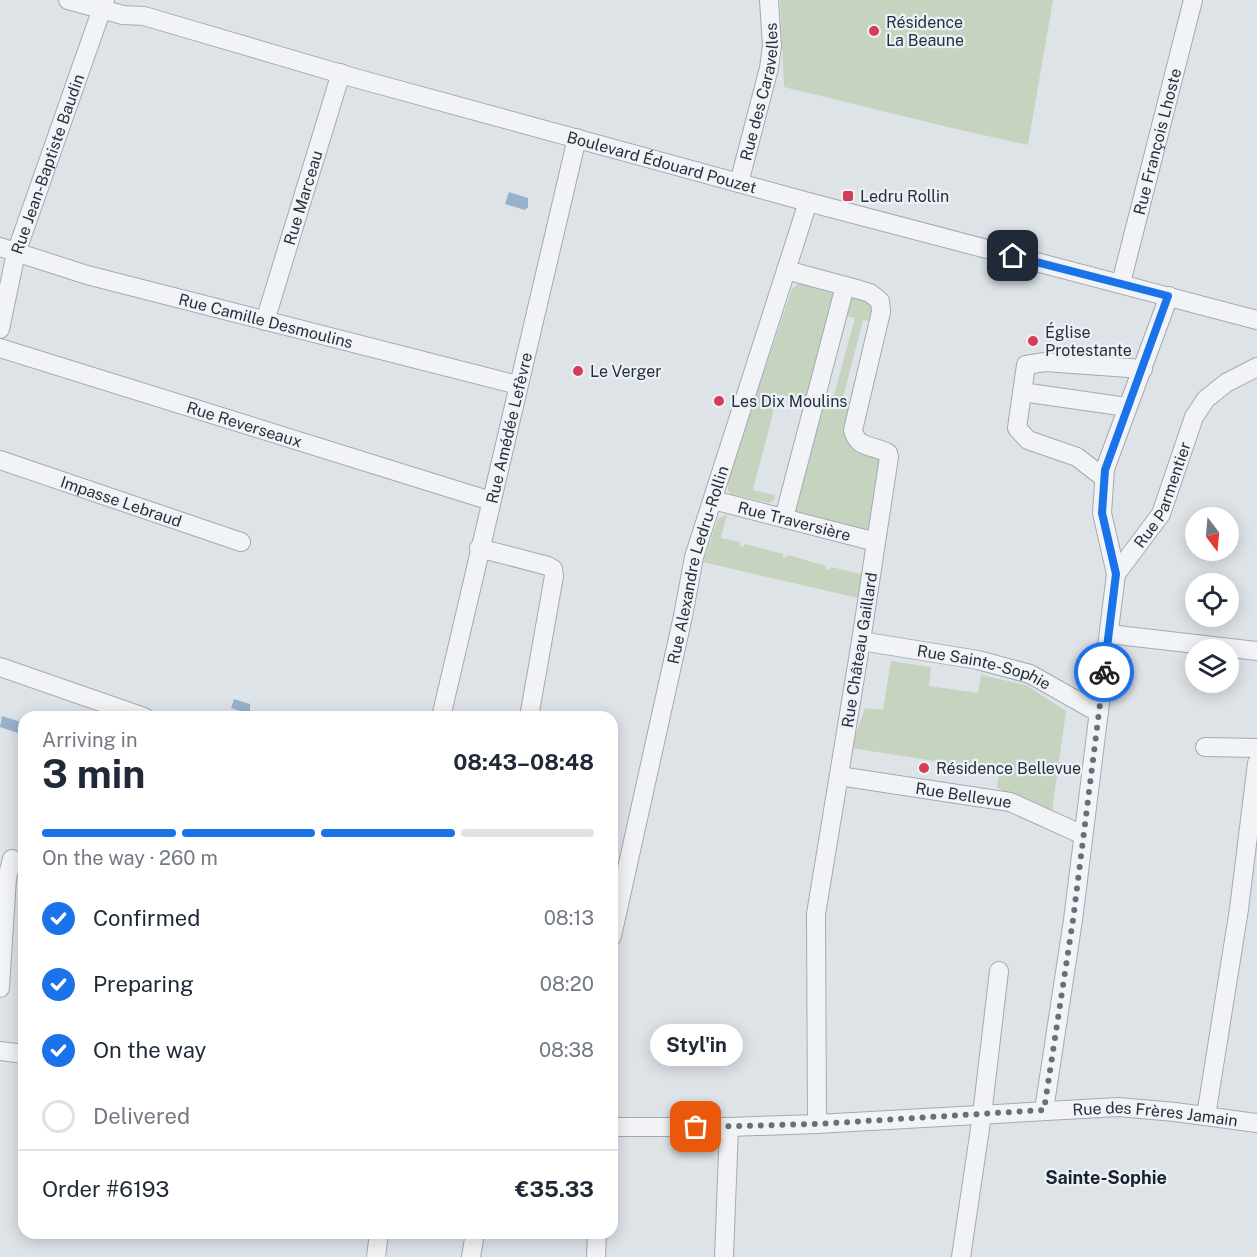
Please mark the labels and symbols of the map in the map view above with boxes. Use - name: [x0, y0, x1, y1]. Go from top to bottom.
- place label: Résidence La Beaune: [886, 13, 964, 50]
- street label: Rue des Caravelles: [736, 22, 782, 163]
- marker: Résidence La Beaune: [867, 24, 881, 38]
- street label: Rue François Lhoste: [1130, 66, 1185, 217]
- street label: Rue Jean-Baptiste Baudin: [7, 71, 88, 257]
- street label: Boulevard Édouard Pouzet: [565, 127, 759, 197]
- street label: Rue Marceau: [280, 148, 327, 247]
- place label: Ledru Rollin: [860, 187, 949, 206]
- marker: Ledru Rollin: [841, 189, 855, 203]
- pin: [987, 230, 1038, 281]
- street label: Rue Camille Desmoulins: [177, 290, 355, 352]
- place label: Église Protestante: [1045, 322, 1132, 360]
- marker: Église Protestante: [1026, 334, 1040, 348]
- street label: Rue Amédée Lefèvre: [482, 350, 536, 505]
- place label: Le Verger: [590, 362, 662, 381]
- marker: Le Verger: [571, 364, 585, 378]
- place label: Les Dix Moulins: [731, 392, 847, 411]
- marker: Les Dix Moulins: [712, 394, 726, 408]
- street label: Rue Reverseaux: [184, 398, 304, 452]
- street label: Rue Parmentier: [1130, 439, 1195, 552]
- street label: Rue Alexandre Ledru-Rollin: [664, 463, 733, 666]
- street label: Impasse Lebraud: [58, 472, 184, 531]
- street label: Rue Traversière: [736, 498, 853, 545]
- north arrow: [1185, 507, 1239, 561]
- street label: Rue Château Gaillard: [838, 571, 881, 729]
- street label: Rue Sainte-Sophie: [916, 641, 1054, 694]
- courier: [1074, 642, 1134, 702]
- place label: Résidence Bellevue: [936, 759, 1081, 778]
- marker: Résidence Bellevue: [917, 761, 931, 775]
- street label: Rue Bellevue: [914, 779, 1013, 812]
- callout: Styl'in: [650, 1025, 742, 1067]
- street label: Rue des Frères Jamain: [1072, 1098, 1239, 1130]
- pin: [670, 1101, 721, 1152]
- district label: Sainte-Sophie: [1045, 1167, 1167, 1188]

